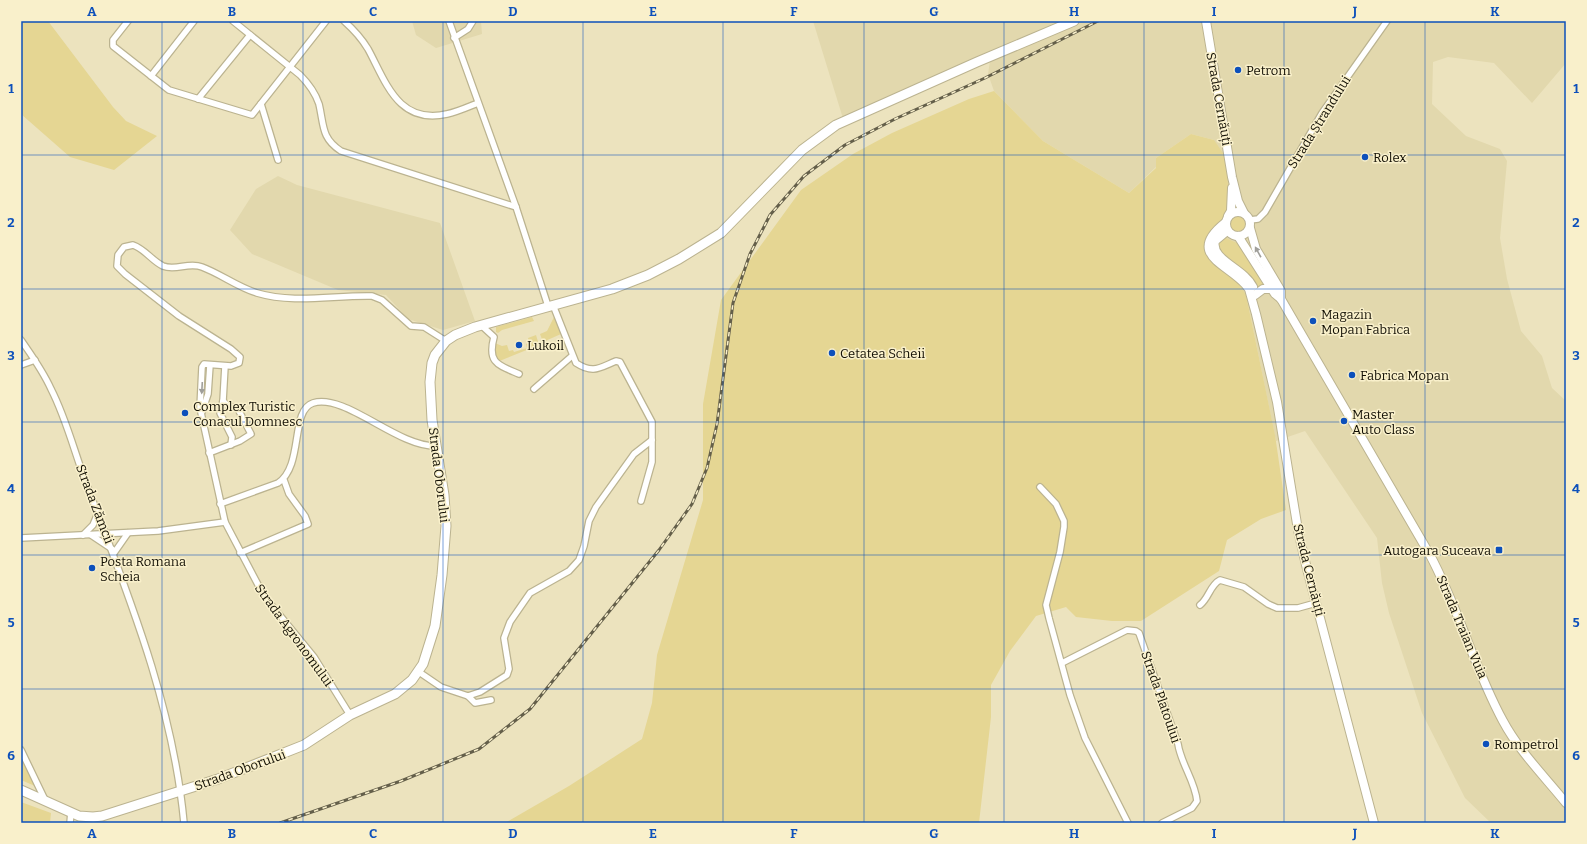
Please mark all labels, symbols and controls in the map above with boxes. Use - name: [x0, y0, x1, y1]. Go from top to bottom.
- text: A: [87, 4, 97, 19]
- text: B: [228, 4, 236, 19]
- text: C: [369, 4, 377, 19]
- text: D: [508, 4, 518, 19]
- text: E: [649, 4, 657, 19]
- text: F: [790, 4, 798, 19]
- text: G: [929, 4, 939, 19]
- text: H: [1069, 4, 1079, 19]
- text: I: [1212, 4, 1217, 19]
- text: J: [1352, 4, 1358, 19]
- text: K: [1490, 4, 1500, 19]
- street label: Strada Cernăuți: [1202, 51, 1235, 147]
- place label: Petrom: [1246, 63, 1291, 78]
- marker: Petrom: [1233, 65, 1243, 75]
- street label: Strada Ștrandului: [1284, 73, 1354, 172]
- text: 1: [8, 81, 14, 96]
- text: 1: [1573, 81, 1579, 96]
- place label: Rolex: [1373, 150, 1406, 165]
- marker: Rolex: [1360, 152, 1370, 162]
- text: 2: [7, 215, 15, 230]
- text: 2: [1572, 215, 1580, 230]
- one-way arrow: [1254, 246, 1261, 258]
- place label: Magazin Mopan Fabrica: [1321, 307, 1410, 337]
- marker: Magazin Mopan Fabrica: [1308, 316, 1318, 326]
- place label: Lukoil: [527, 338, 564, 353]
- marker: Lukoil: [514, 340, 524, 350]
- place label: Cetatea Scheii: [840, 346, 925, 361]
- text: 3: [7, 348, 15, 363]
- marker: Cetatea Scheii: [827, 348, 837, 358]
- text: 3: [1572, 348, 1580, 363]
- place label: Fabrica Mopan: [1360, 368, 1450, 383]
- marker: Fabrica Mopan: [1347, 370, 1357, 380]
- one-way arrow: [198, 382, 205, 394]
- place label: Complex Turistic Conacul Domnesc: [193, 399, 302, 429]
- place label: Master Auto Class: [1352, 407, 1415, 437]
- marker: Complex Turistic Conacul Domnesc: [180, 408, 190, 418]
- marker: Master Auto Class: [1339, 416, 1349, 426]
- street label: Strada Oborului: [426, 426, 452, 524]
- street label: Strada Zămcii: [73, 462, 117, 546]
- text: 4: [7, 481, 15, 496]
- text: 4: [1572, 481, 1580, 496]
- street label: Strada Cernăuți: [1289, 522, 1328, 618]
- place label: Autogara Suceava: [1383, 543, 1491, 558]
- marker: Autogara Suceava: [1494, 545, 1504, 555]
- place label: Posta Romana Scheia: [100, 554, 186, 584]
- marker: Posta Romana Scheia: [87, 563, 97, 573]
- street label: Strada Traian Vuia: [1433, 573, 1491, 681]
- street label: Strada Agronomului: [252, 581, 336, 689]
- text: 5: [7, 615, 15, 630]
- text: 5: [1572, 615, 1580, 630]
- street label: Strada Platoului: [1138, 649, 1184, 745]
- place label: Rompetrol: [1494, 737, 1559, 752]
- marker: Rompetrol: [1481, 739, 1491, 749]
- street label: Strada Oborului: [192, 746, 288, 793]
- text: 6: [7, 748, 15, 763]
- text: 6: [1572, 748, 1580, 763]
- text: A: [87, 826, 97, 841]
- text: B: [228, 826, 236, 841]
- text: C: [369, 826, 377, 841]
- text: D: [508, 826, 518, 841]
- text: E: [649, 826, 657, 841]
- text: F: [790, 826, 798, 841]
- text: G: [929, 826, 939, 841]
- text: H: [1069, 826, 1079, 841]
- text: I: [1212, 826, 1217, 841]
- text: J: [1352, 826, 1358, 841]
- text: K: [1490, 826, 1500, 841]

